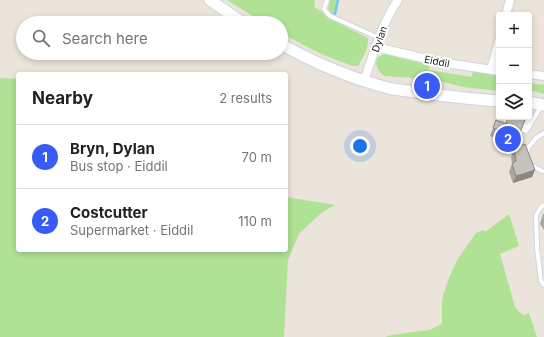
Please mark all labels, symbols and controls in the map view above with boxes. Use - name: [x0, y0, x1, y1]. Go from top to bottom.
- map controls: [496, 12, 532, 120]
- button: +: [496, 12, 532, 48]
- search box: [16, 16, 288, 60]
- street label: Dylan: [369, 24, 389, 54]
- icon: search: [30, 27, 52, 49]
- text: Search here: [62, 29, 148, 48]
- button: −: [496, 48, 532, 84]
- street label: Eiddil: [423, 53, 451, 69]
- pin: 1: [414, 71, 440, 101]
- button: layers: [496, 84, 532, 120]
- text: Nearby: [32, 88, 93, 108]
- text: 2 results: [219, 90, 272, 106]
- pin: 2: [495, 124, 521, 154]
- your location: [350, 136, 370, 156]
- text: Bryn, Dylan: [70, 139, 155, 158]
- text: 1: [42, 149, 48, 165]
- text: 70 m: [242, 149, 272, 165]
- text: Bus stop · Eiddil: [70, 158, 168, 174]
- text: Costcutter: [70, 203, 148, 222]
- text: 2: [41, 213, 49, 229]
- text: 110 m: [238, 213, 272, 229]
- text: Supermarket · Eiddil: [70, 222, 193, 238]

